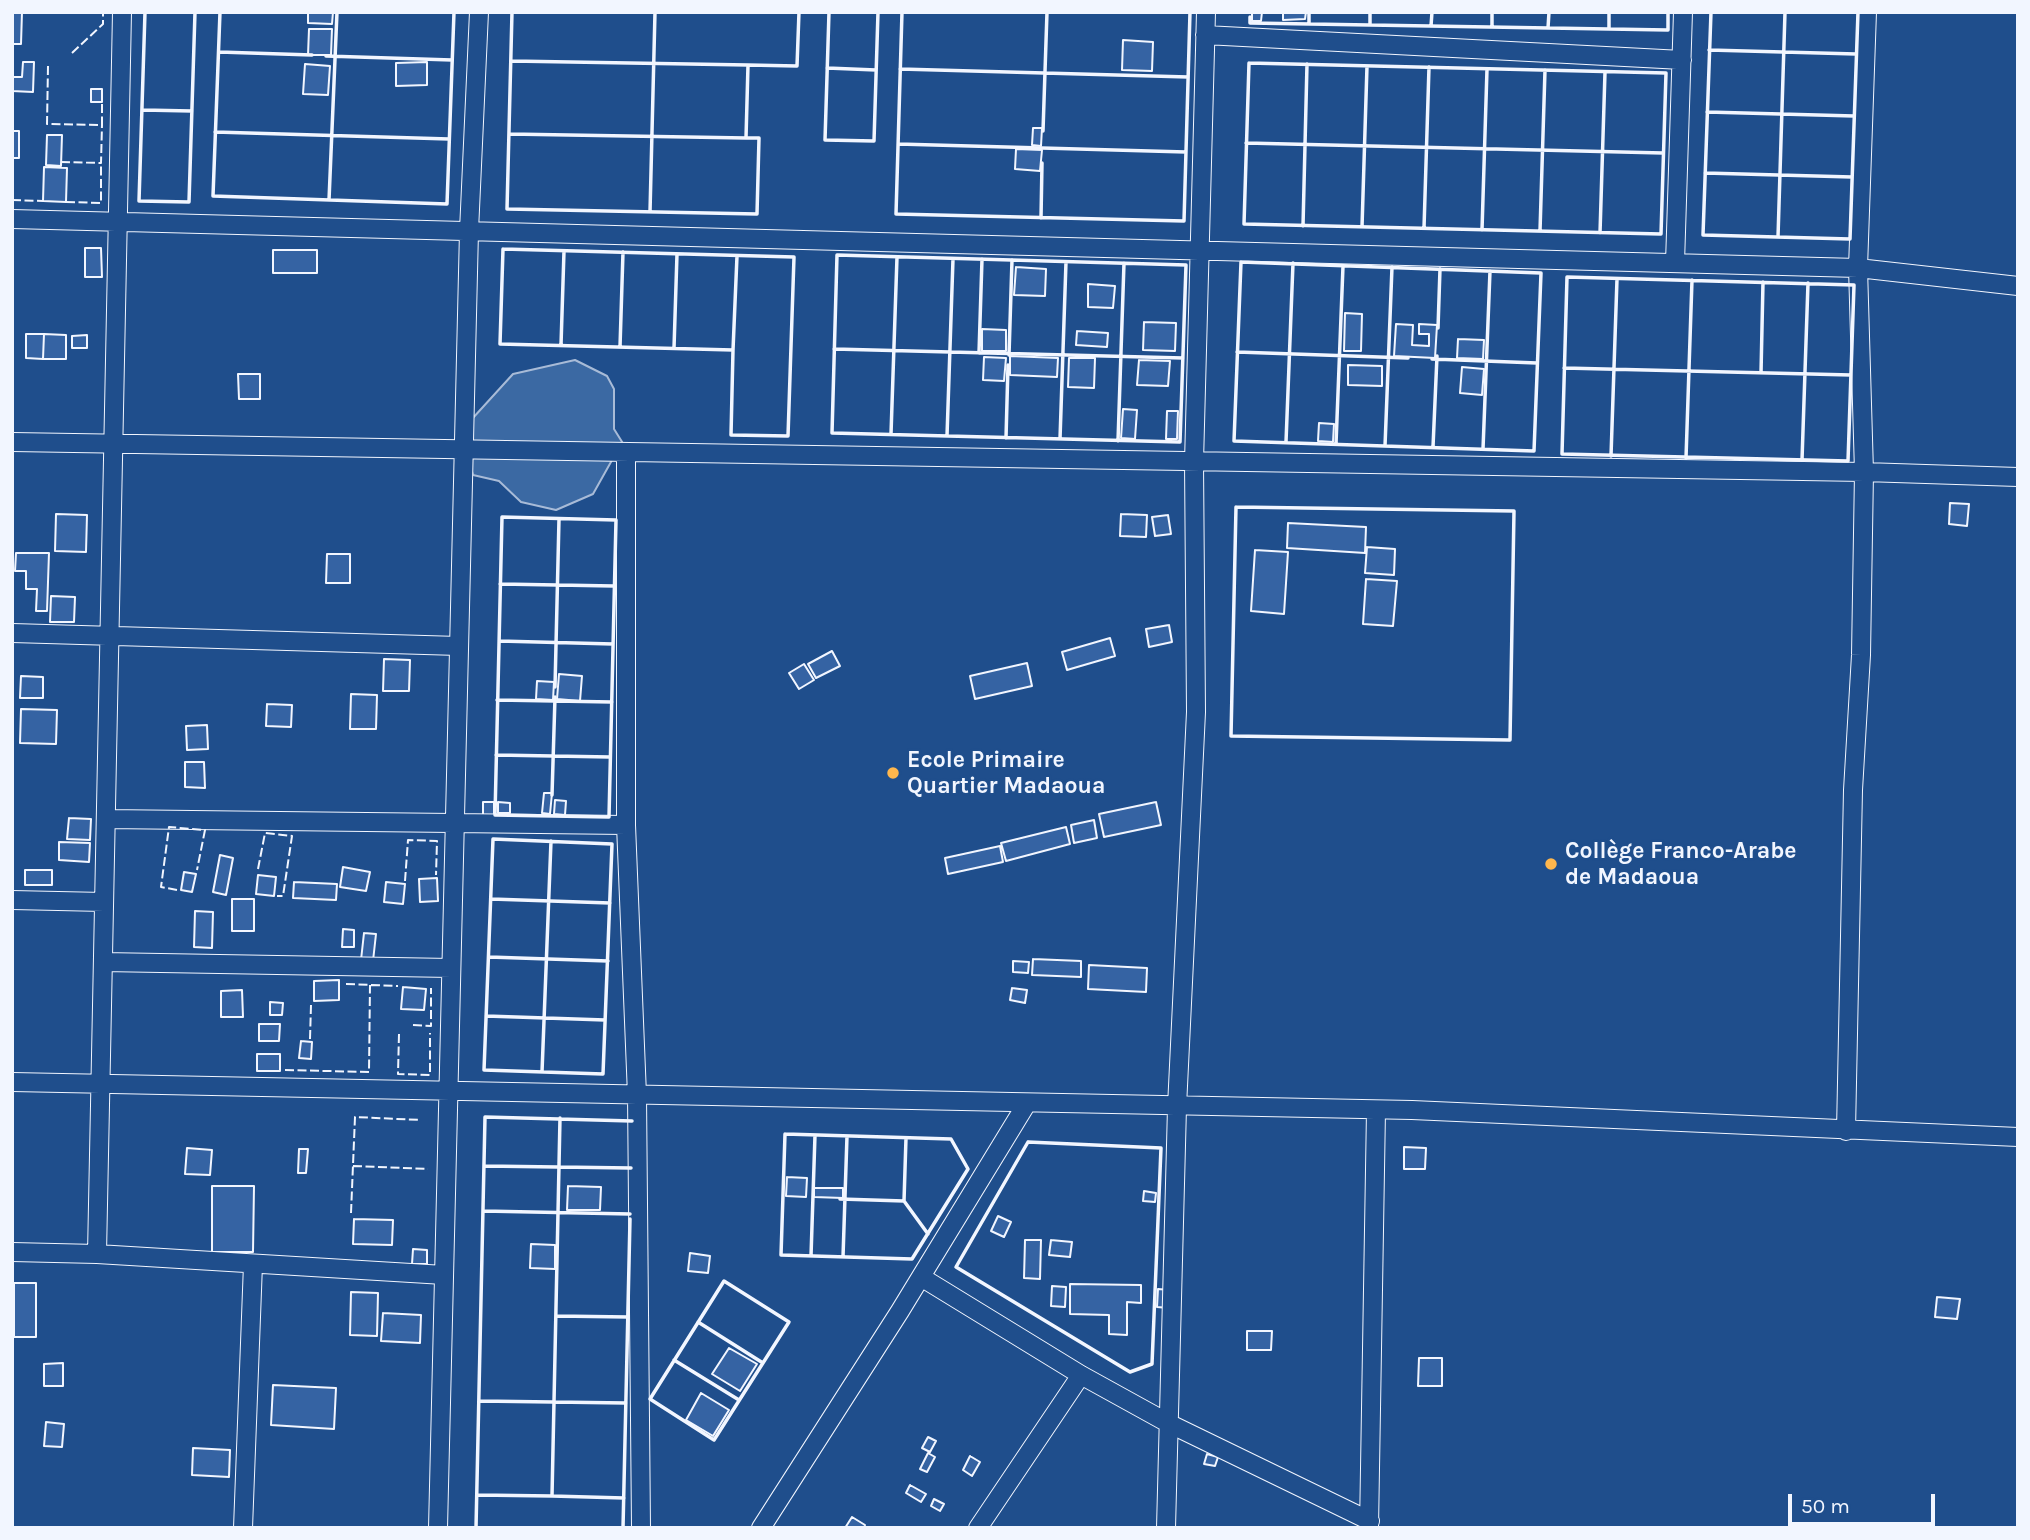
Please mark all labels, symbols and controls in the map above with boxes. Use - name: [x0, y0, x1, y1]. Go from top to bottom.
- place label: Ecole Primaire Quartier Madaoua: [907, 746, 1105, 800]
- marker: Ecole Primaire Quartier Madaoua: [885, 765, 901, 781]
- place label: Collège Franco-Arabe de Madaoua: [1565, 837, 1797, 891]
- marker: Collège Franco-Arabe de Madaoua: [1543, 856, 1559, 872]
- scale bar: [1792, 1480, 1939, 1524]
- text: 50 m: [1801, 1494, 1850, 1518]

